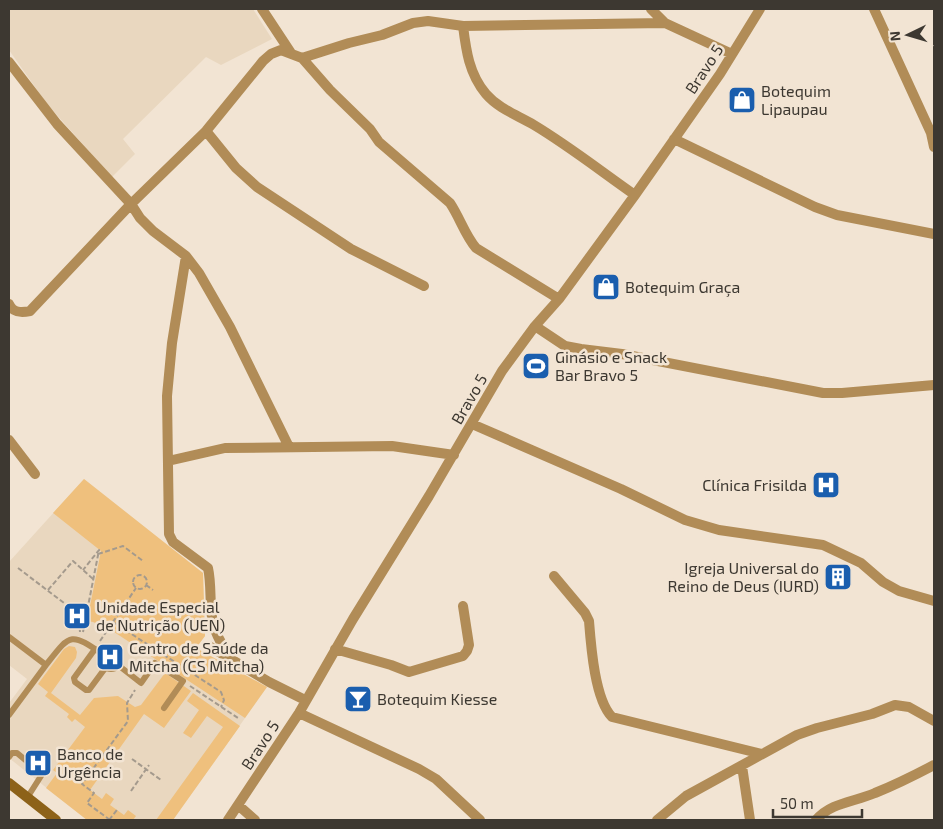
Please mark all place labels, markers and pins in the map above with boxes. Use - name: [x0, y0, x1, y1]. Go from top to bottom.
- place label: Botequim Lipaupau: [761, 81, 831, 118]
- shop icon: Botequim Lipaupau: [727, 85, 757, 115]
- shop icon: Botequim Graça: [591, 272, 621, 302]
- place label: Botequim Graça: [625, 277, 740, 297]
- place label: Ginásio e Snack Bar Bravo 5: [555, 347, 667, 384]
- sports icon: Ginásio e Snack Bar Bravo 5: [521, 351, 551, 381]
- hospital icon: Clínica Frisilda: [811, 470, 841, 500]
- place label: Clínica Frisilda: [702, 475, 807, 494]
- place label: Igreja Universal do Reino de Deus (IURD): [668, 558, 819, 595]
- building icon: Igreja Universal do Reino de Deus (IURD): [823, 562, 853, 592]
- place label: Unidade Especial de Nutrição (UEN): [96, 597, 225, 635]
- hospital icon: Unidade Especial de Nutrição (UEN): [62, 601, 92, 631]
- place label: Centro de Saúde da Mitcha (CS Mitcha): [129, 638, 268, 675]
- hospital icon: Centro de Saúde da Mitcha (CS Mitcha): [95, 642, 125, 672]
- bar icon: Botequim Kiesse: [343, 684, 373, 714]
- place label: Botequim Kiesse: [377, 689, 497, 708]
- place label: Banco de Urgência: [57, 744, 123, 781]
- hospital icon: Banco de Urgência: [23, 748, 53, 778]

